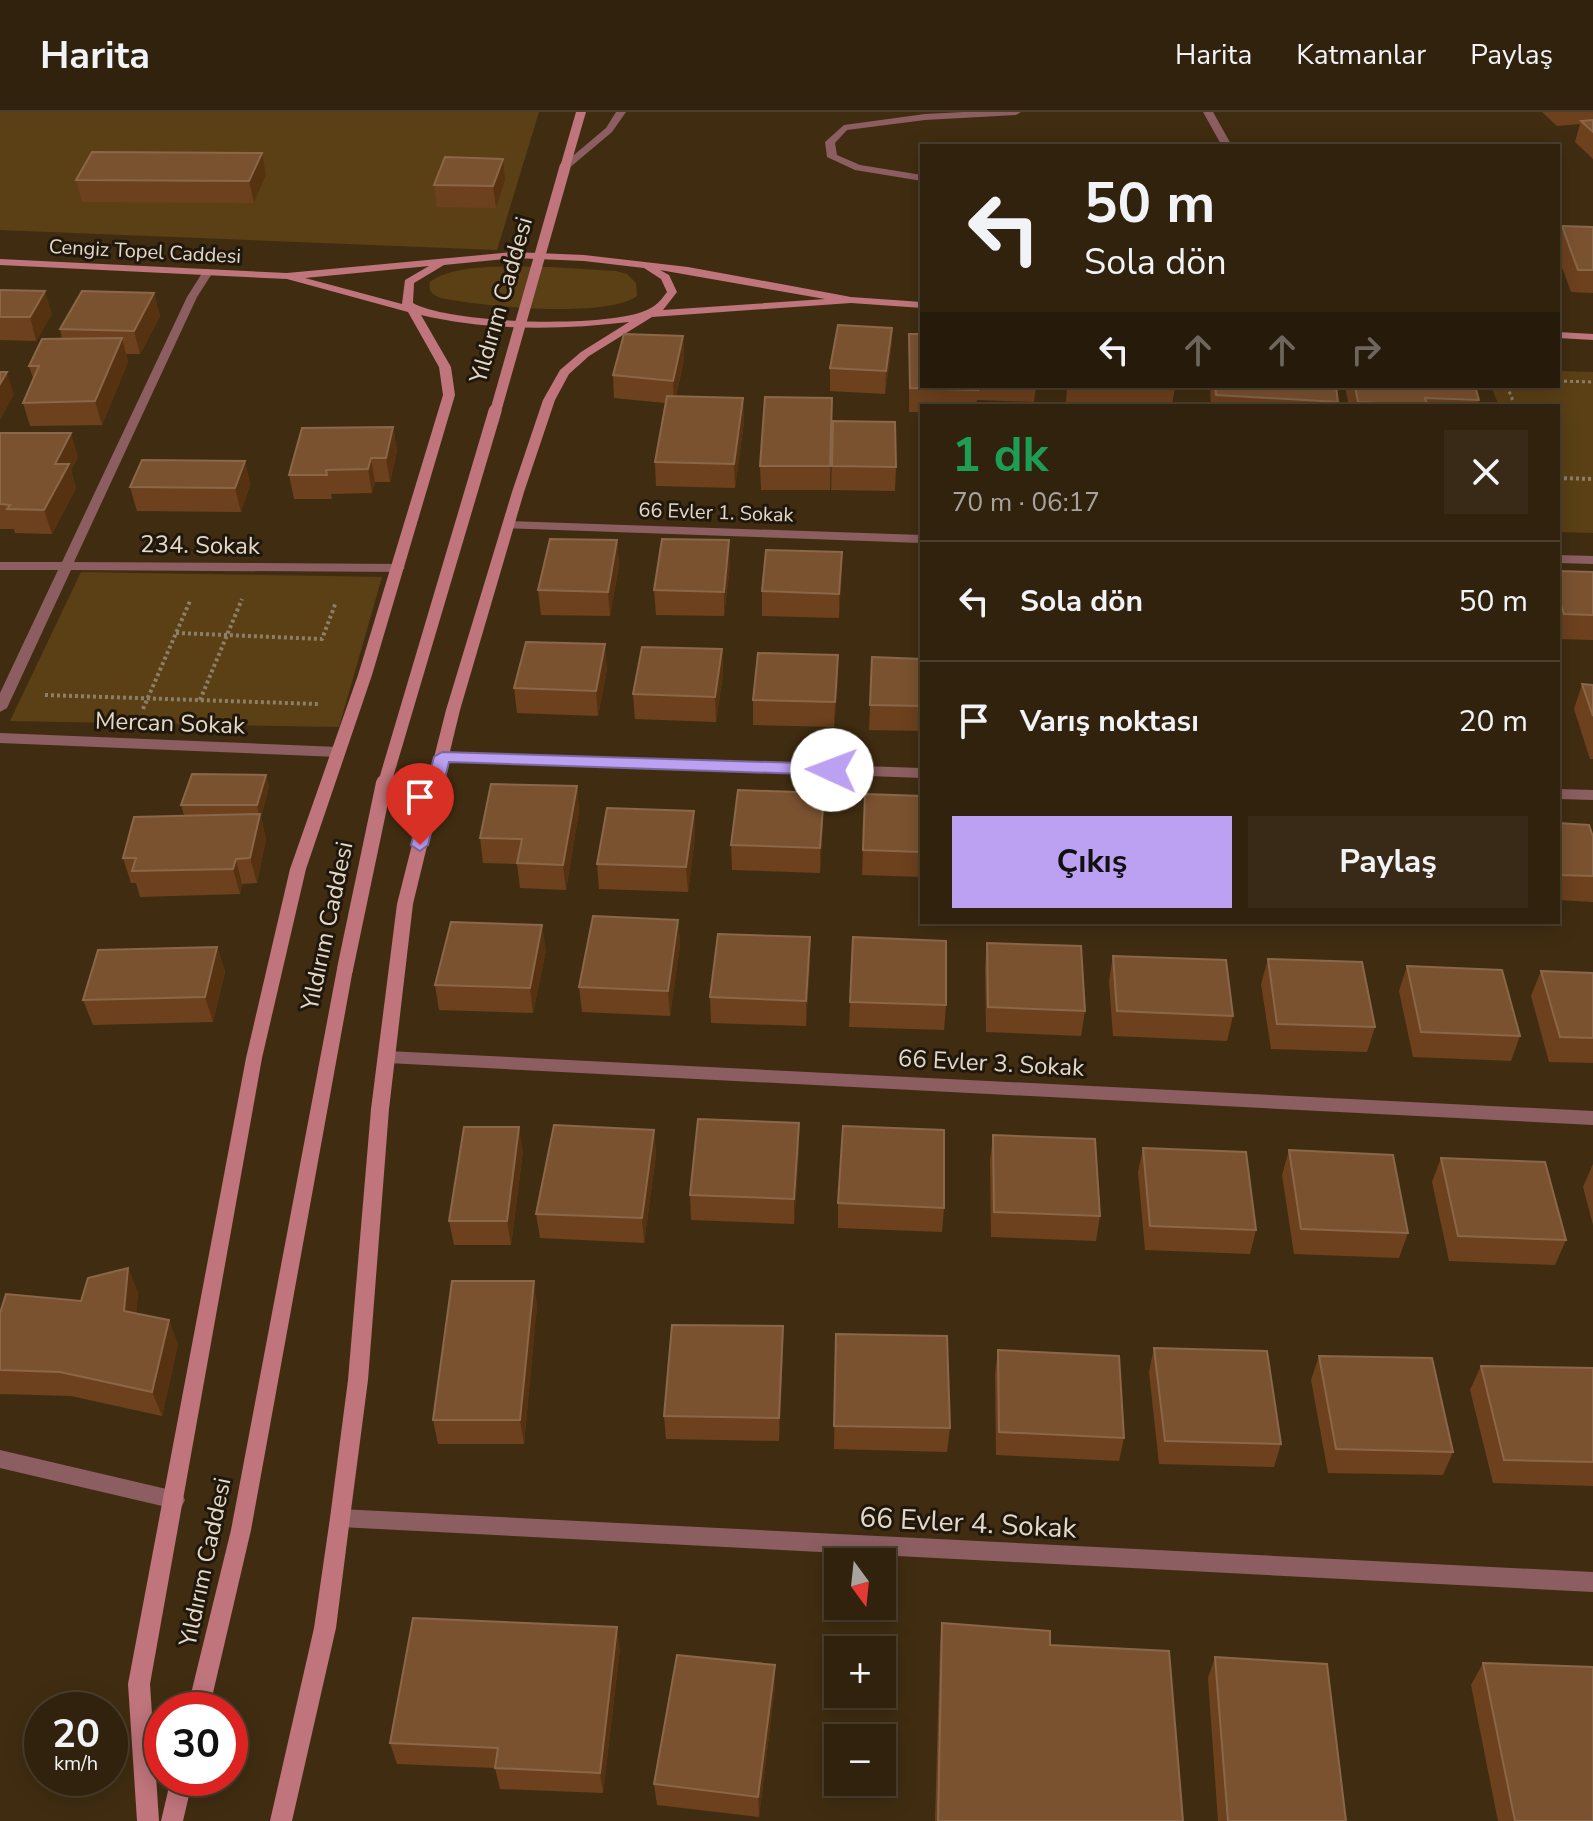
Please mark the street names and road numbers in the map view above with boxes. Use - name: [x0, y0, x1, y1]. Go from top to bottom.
- street label: Yıldırım Caddesi: [462, 213, 540, 388]
- street label: Cengiz Topel Caddesi: [48, 233, 242, 270]
- street label: 66 Evler 1. Sokak: [638, 496, 795, 529]
- street label: 234. Sokak: [140, 528, 261, 562]
- street label: Mercan Sokak: [95, 704, 246, 742]
- street label: Yıldırım Caddesi: [293, 839, 361, 1014]
- street label: 66 Evler 3. Sokak: [897, 1042, 1086, 1084]
- street label: Yıldırım Caddesi: [171, 1475, 239, 1650]
- street label: 66 Evler 4. Sokak: [858, 1498, 1078, 1548]

